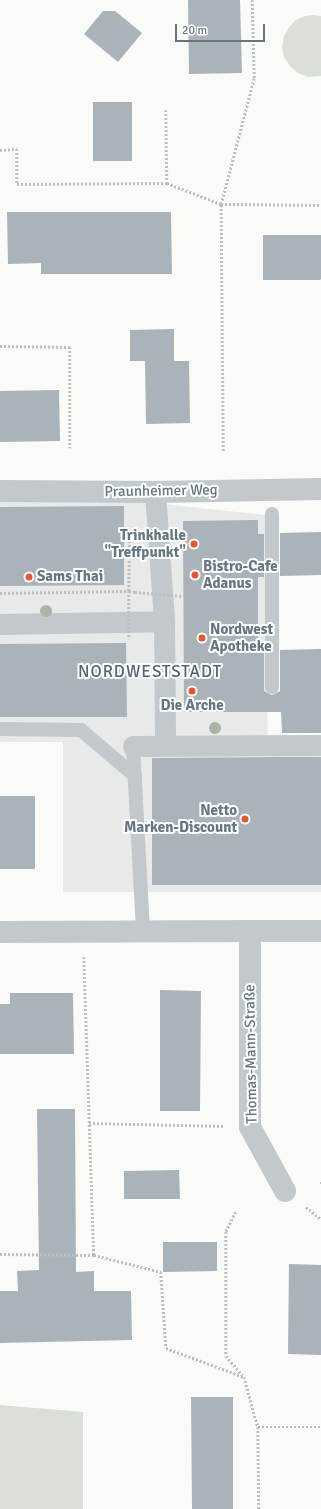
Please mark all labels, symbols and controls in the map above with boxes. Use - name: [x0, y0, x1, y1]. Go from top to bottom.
- scale bar: [177, 16, 267, 42]
- text: 20 m: [182, 23, 207, 38]
- street label: Praunheimer Weg: [104, 481, 218, 501]
- place label: Trinkhalle "Treffpunkt": [104, 526, 186, 561]
- marker: Trinkhalle "Treffpunkt": [189, 539, 199, 549]
- place label: Bistro-Cafe Adanus: [203, 557, 278, 592]
- place label: Sams Thai: [37, 568, 103, 586]
- marker: Bistro-Cafe Adanus: [190, 570, 200, 580]
- marker: Sams Thai: [24, 572, 34, 582]
- place label: Nordwest Apotheke: [210, 620, 273, 655]
- marker: Nordwest Apotheke: [197, 633, 207, 643]
- district label: NORDWESTSTADT: [78, 662, 222, 682]
- marker: Die Arche: [187, 686, 197, 696]
- place label: Die Arche: [160, 697, 224, 715]
- place label: Netto Marken-Discount: [124, 801, 237, 836]
- marker: Netto Marken-Discount: [240, 814, 250, 824]
- street label: Thomas-Mann-Straße: [241, 984, 261, 1124]

